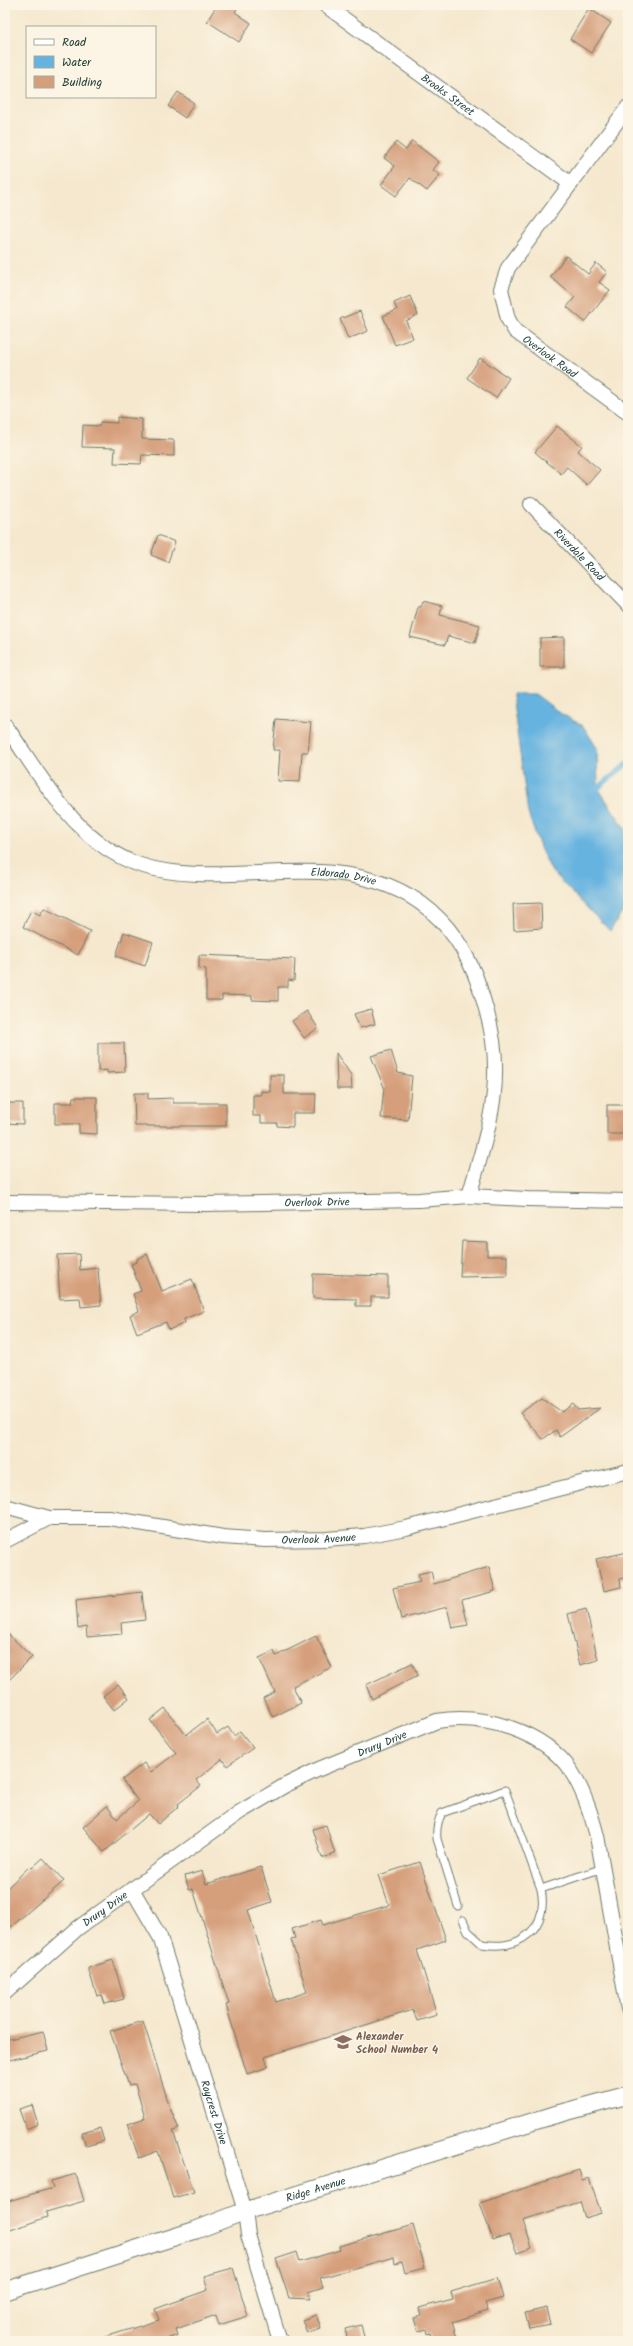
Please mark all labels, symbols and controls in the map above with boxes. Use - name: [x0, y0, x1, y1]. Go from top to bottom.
- legend: [26, 26, 156, 98]
- text: Road: [62, 33, 87, 52]
- text: Water: [62, 53, 92, 72]
- street label: Brooks Street: [417, 69, 479, 121]
- text: Building: [62, 73, 102, 92]
- street label: Overlook Road: [518, 331, 581, 384]
- street label: Riverdale Road: [549, 525, 609, 586]
- street label: Eldorado Drive: [310, 864, 378, 891]
- street label: Overlook Drive: [284, 1193, 350, 1213]
- street label: Overlook Avenue: [281, 1529, 357, 1550]
- street label: Drury Drive: [355, 1726, 410, 1763]
- street label: Drury Drive: [79, 1887, 132, 1932]
- place label: Alexander School Number 4: [356, 2028, 438, 2059]
- school or university icon: Alexander School Number 4: [333, 2032, 353, 2052]
- street label: Roycrest Drive: [195, 2078, 232, 2147]
- street label: Ridge Avenue: [284, 2172, 348, 2208]

